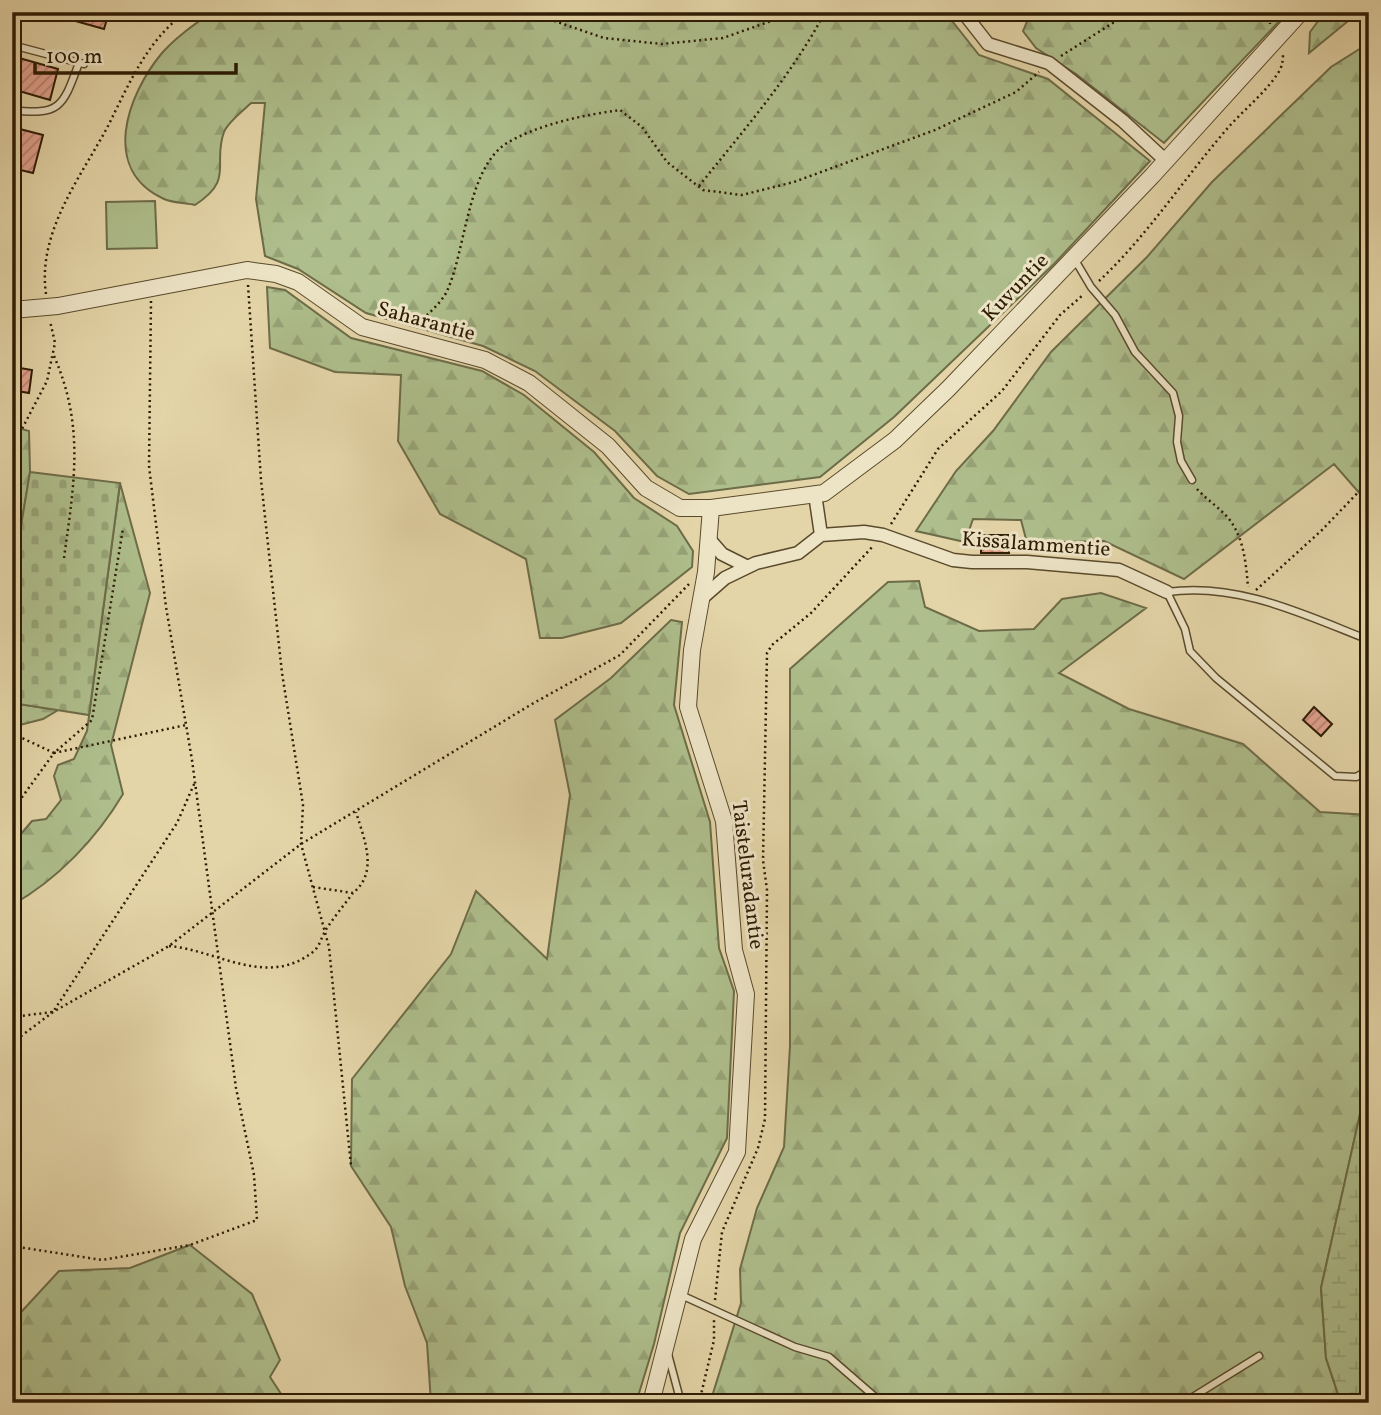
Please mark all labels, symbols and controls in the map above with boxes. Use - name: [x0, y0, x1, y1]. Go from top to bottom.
- scale bar: [35, 32, 236, 76]
- text: 100 m: [46, 43, 103, 72]
- street label: Kuvuntie: [976, 247, 1056, 328]
- street label: Saharantie: [374, 295, 478, 349]
- street label: Kissalammentie: [961, 525, 1111, 565]
- street label: Taisteluradantie: [723, 799, 771, 951]

